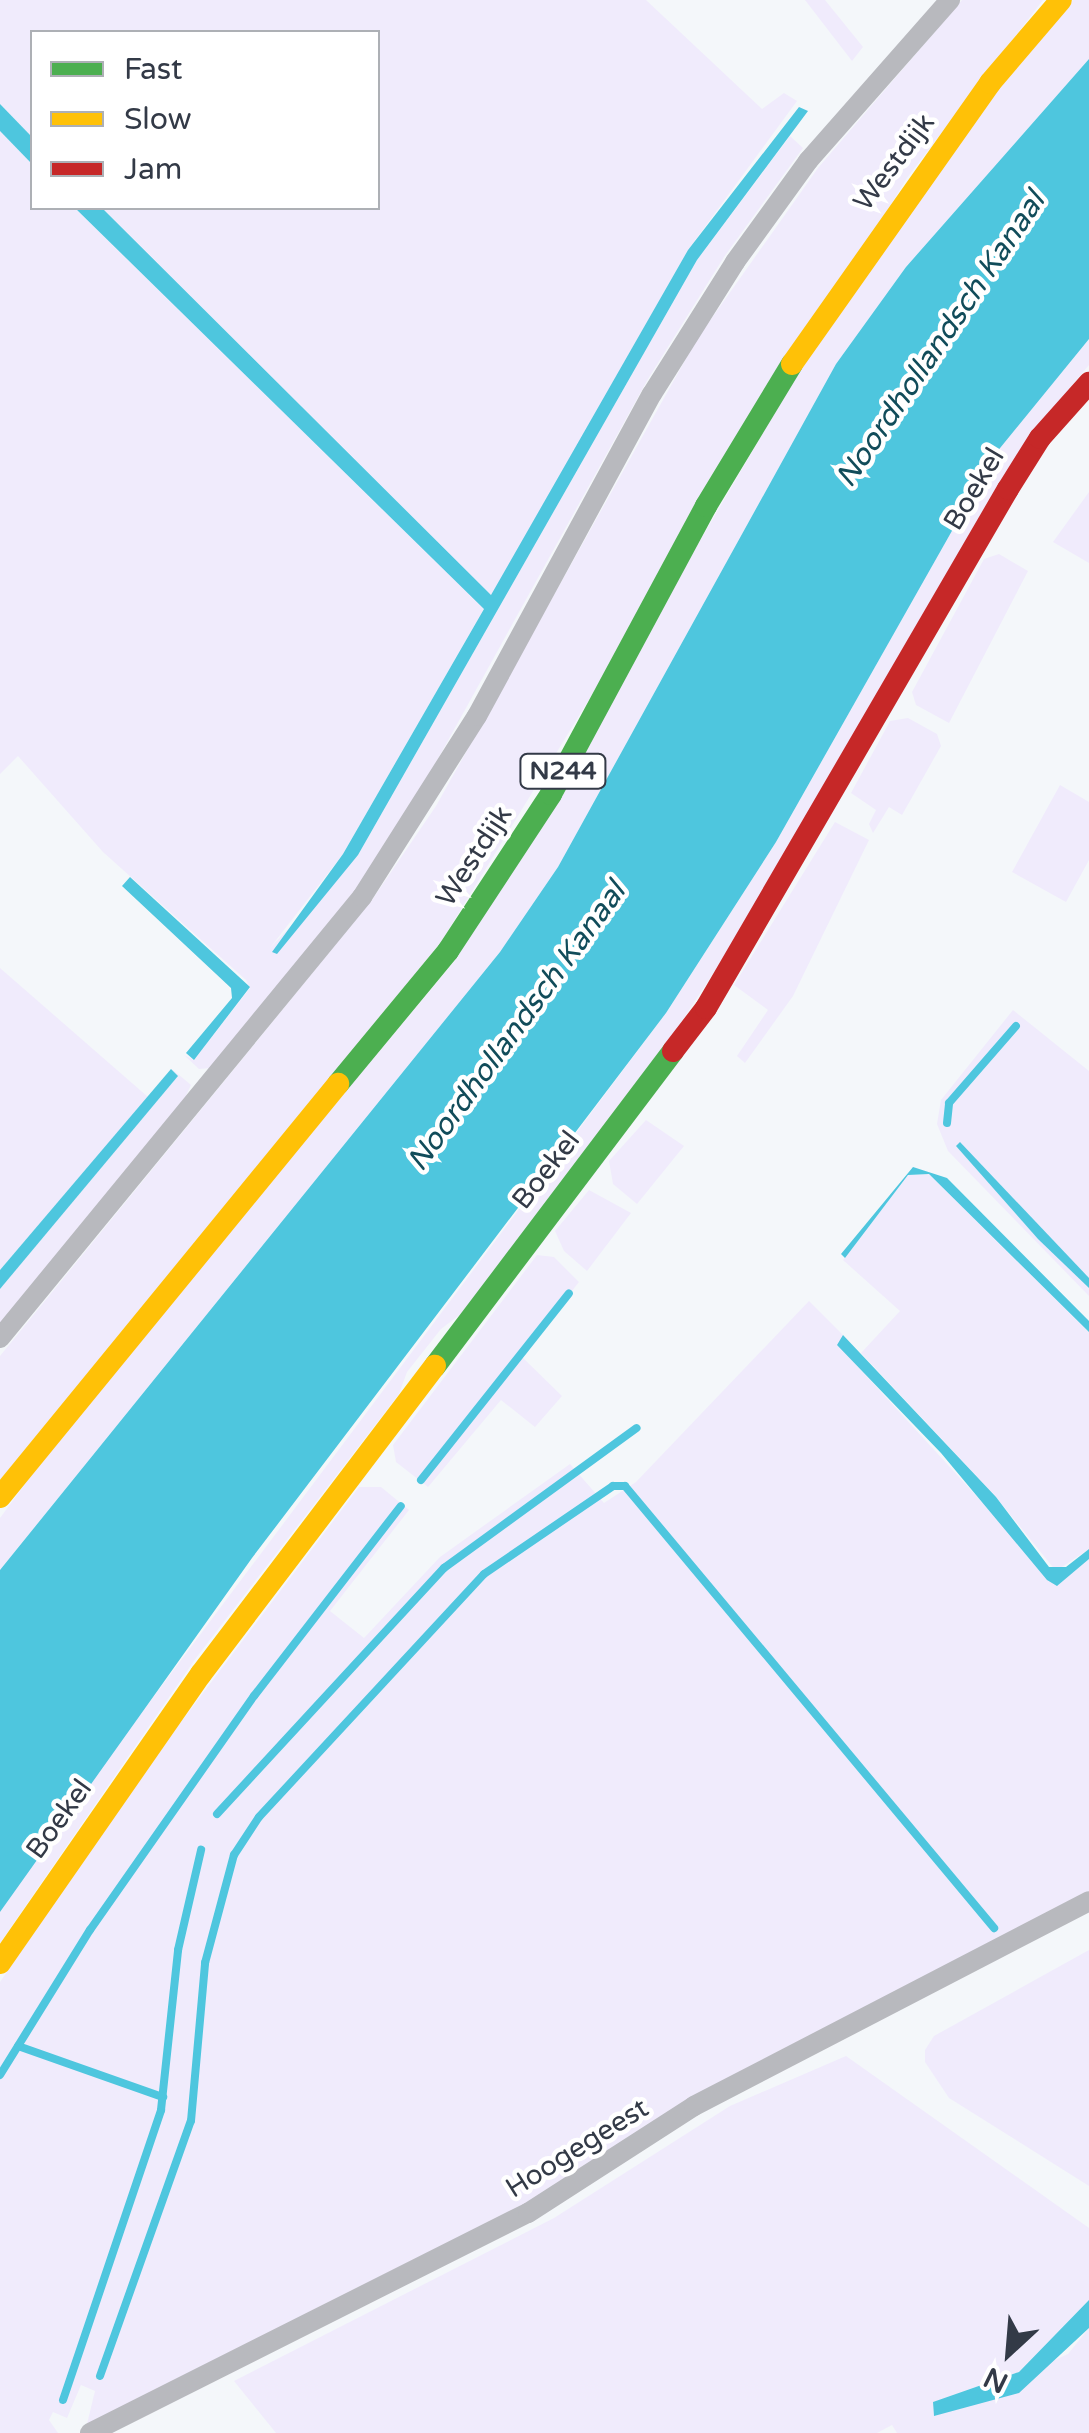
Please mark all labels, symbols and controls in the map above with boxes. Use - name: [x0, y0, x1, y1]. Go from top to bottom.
- legend: [30, 30, 380, 210]
- text: Fast: [124, 51, 183, 88]
- text: Slow: [124, 101, 192, 138]
- street label: Westdijk: [846, 106, 942, 218]
- text: Jam: [124, 151, 182, 188]
- water label: Noordhollandsch Kanaal: [829, 185, 1053, 495]
- street label: Boekel: [936, 442, 1012, 536]
- road number: N244: [518, 751, 608, 791]
- street label: Westdijk: [429, 799, 519, 913]
- water label: Noordhollandsch Kanaal: [400, 875, 634, 1179]
- street label: Boekel: [505, 1124, 587, 1216]
- street label: Boekel: [19, 1773, 99, 1865]
- street label: Hoogegeest: [500, 2091, 654, 2205]
- north arrow: [959, 2303, 1059, 2403]
- text: N: [978, 2360, 1013, 2400]

